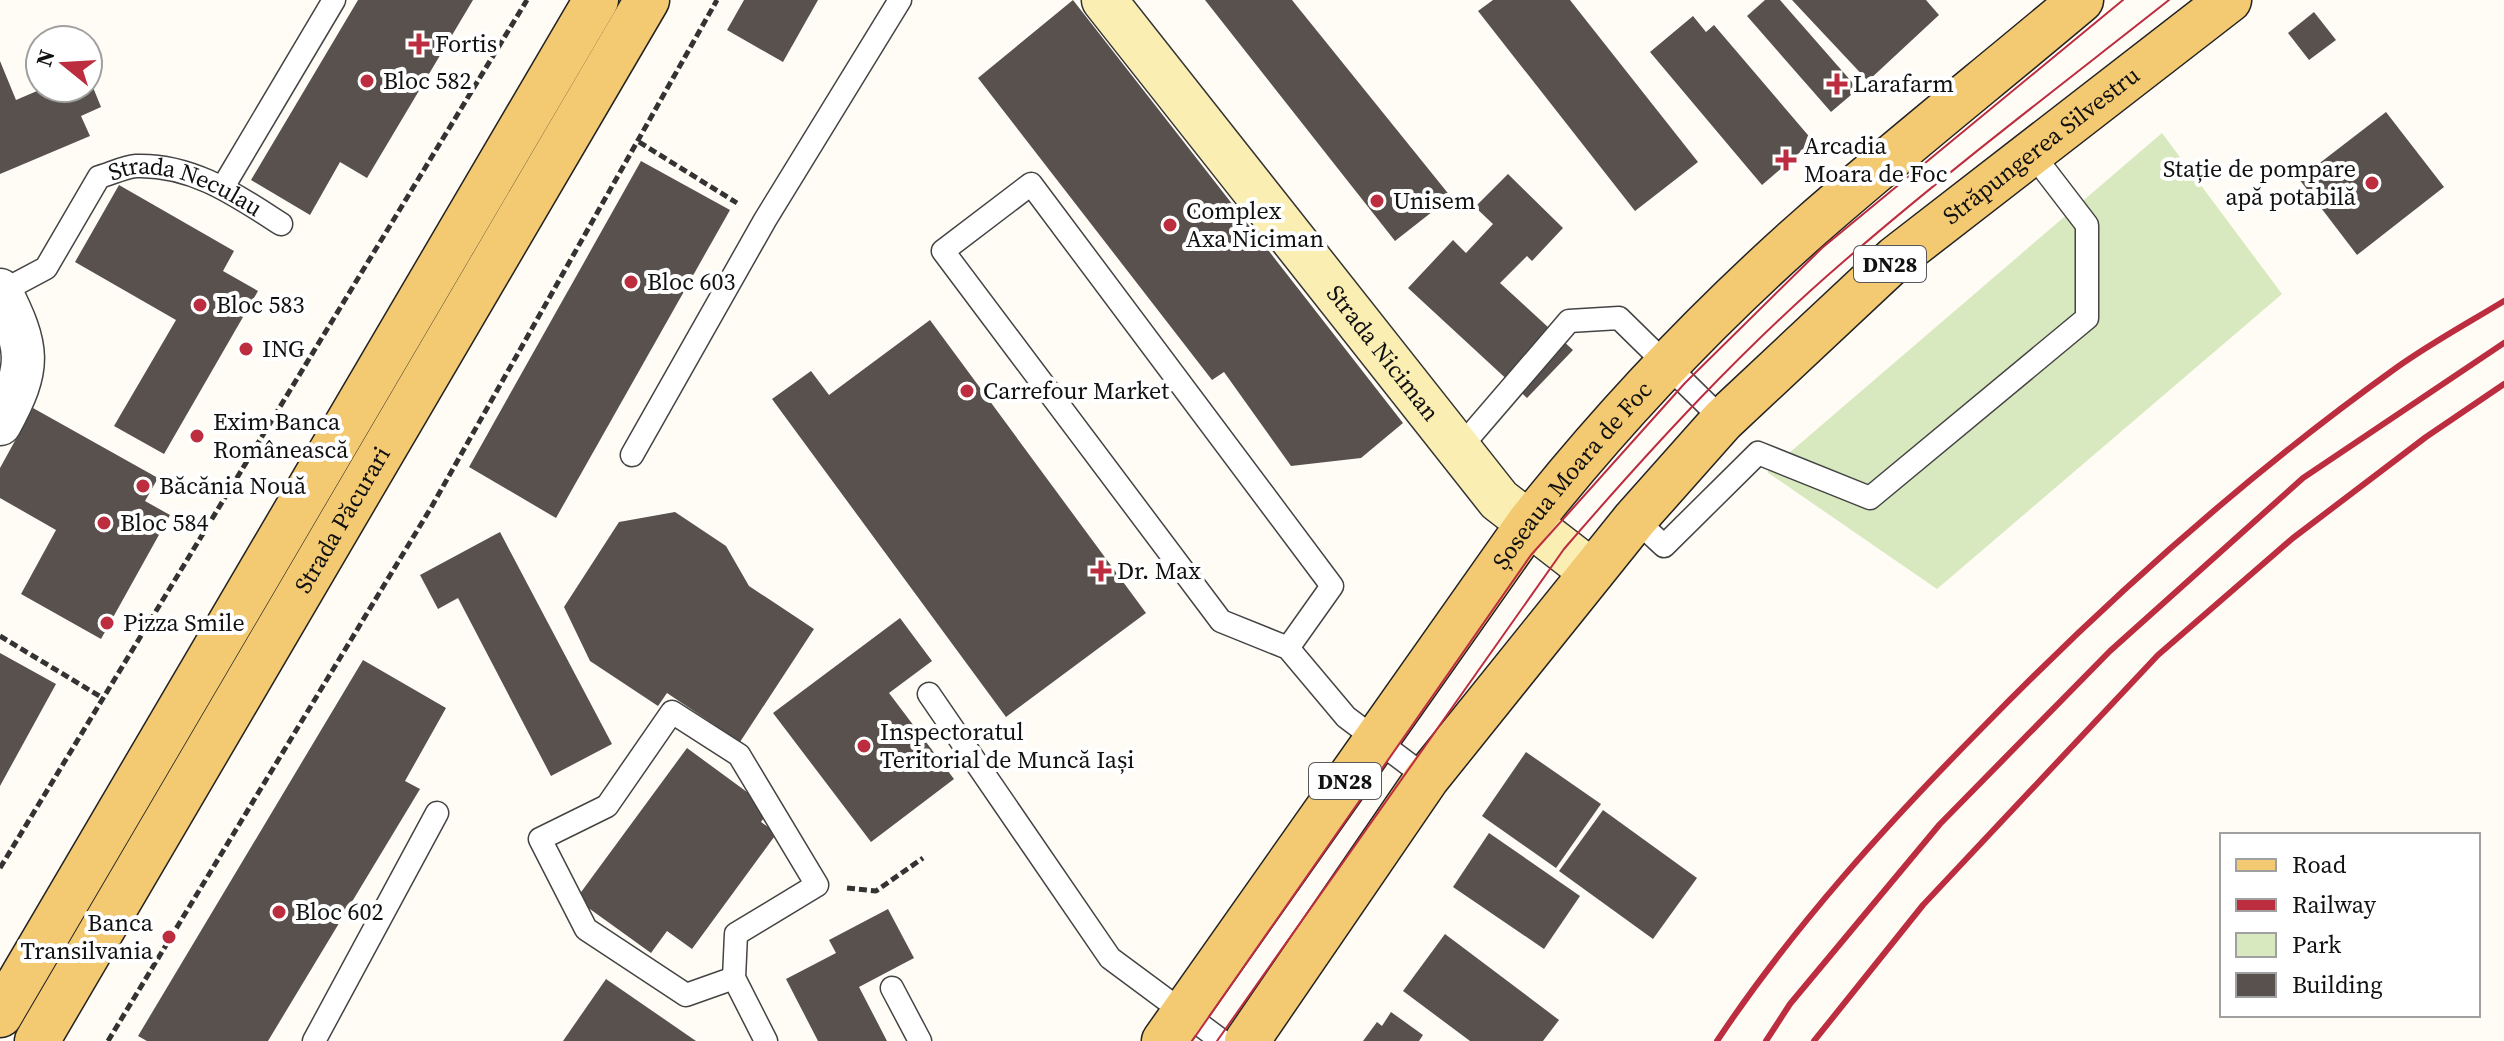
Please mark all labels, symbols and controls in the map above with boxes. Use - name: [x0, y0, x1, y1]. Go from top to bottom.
- north arrow: [24, 24, 104, 104]
- place label: Fortis: [435, 27, 497, 60]
- marker: Fortis: [410, 35, 428, 53]
- text: N: [28, 46, 62, 70]
- street label: Străpungerea Silvestru: [1936, 58, 2146, 232]
- place label: Bloc 582: [383, 64, 472, 97]
- place label: Larafarm: [1853, 67, 1954, 100]
- marker: Bloc 582: [358, 72, 376, 90]
- marker: Larafarm: [1828, 75, 1846, 93]
- place label: Arcadia Moara de Foc: [1804, 129, 1947, 190]
- street label: Strada Neculau: [104, 149, 269, 224]
- marker: Arcadia Moara de Foc: [1775, 149, 1797, 171]
- place label: Stație de pompare apă potabilă: [2163, 152, 2357, 213]
- marker: Stație de pompare apă potabilă: [2363, 174, 2381, 192]
- place label: Unisem: [1393, 184, 1476, 217]
- marker: Unisem: [1368, 192, 1386, 210]
- place label: Complex Axa Niciman: [1186, 194, 1324, 255]
- marker: Complex Axa Niciman: [1161, 216, 1179, 234]
- road number: DN28: [1854, 246, 1926, 282]
- place label: Bloc 603: [647, 265, 736, 298]
- marker: Bloc 603: [622, 273, 640, 291]
- street label: Strada Niciman: [1319, 278, 1447, 428]
- place label: Bloc 583: [216, 288, 305, 321]
- marker: Bloc 583: [191, 296, 209, 314]
- place label: ING: [262, 332, 305, 365]
- marker: ING: [237, 340, 255, 358]
- place label: Carrefour Market: [983, 374, 1169, 407]
- street label: Șoseaua Moara de Foc: [1484, 374, 1659, 576]
- marker: Carrefour Market: [958, 382, 976, 400]
- place label: Exim Banca Românească: [213, 405, 349, 466]
- marker: Exim Banca Românească: [188, 427, 206, 445]
- street label: Strada Păcurari: [286, 440, 398, 599]
- place label: Băcănia Nouă: [159, 469, 307, 502]
- marker: Băcănia Nouă: [134, 477, 152, 495]
- place label: Bloc 584: [120, 506, 209, 539]
- marker: Bloc 584: [95, 514, 113, 532]
- place label: Dr. Max: [1117, 554, 1201, 587]
- marker: Dr. Max: [1092, 562, 1110, 580]
- place label: Pizza Smile: [123, 606, 245, 639]
- marker: Pizza Smile: [98, 614, 116, 632]
- place label: Inspectoratul Teritorial de Muncă Iași: [880, 715, 1134, 776]
- marker: Inspectoratul Teritorial de Muncă Iași: [855, 737, 873, 755]
- road number: DN28: [1309, 763, 1381, 799]
- legend: [2220, 833, 2480, 1017]
- text: Road: [2292, 848, 2347, 881]
- text: Railway: [2292, 888, 2377, 921]
- place label: Bloc 602: [295, 895, 384, 928]
- marker: Bloc 602: [270, 903, 288, 921]
- place label: Banca Transilvania: [20, 906, 154, 967]
- marker: Banca Transilvania: [160, 928, 178, 946]
- text: Park: [2292, 928, 2342, 961]
- text: Building: [2292, 968, 2383, 1001]

